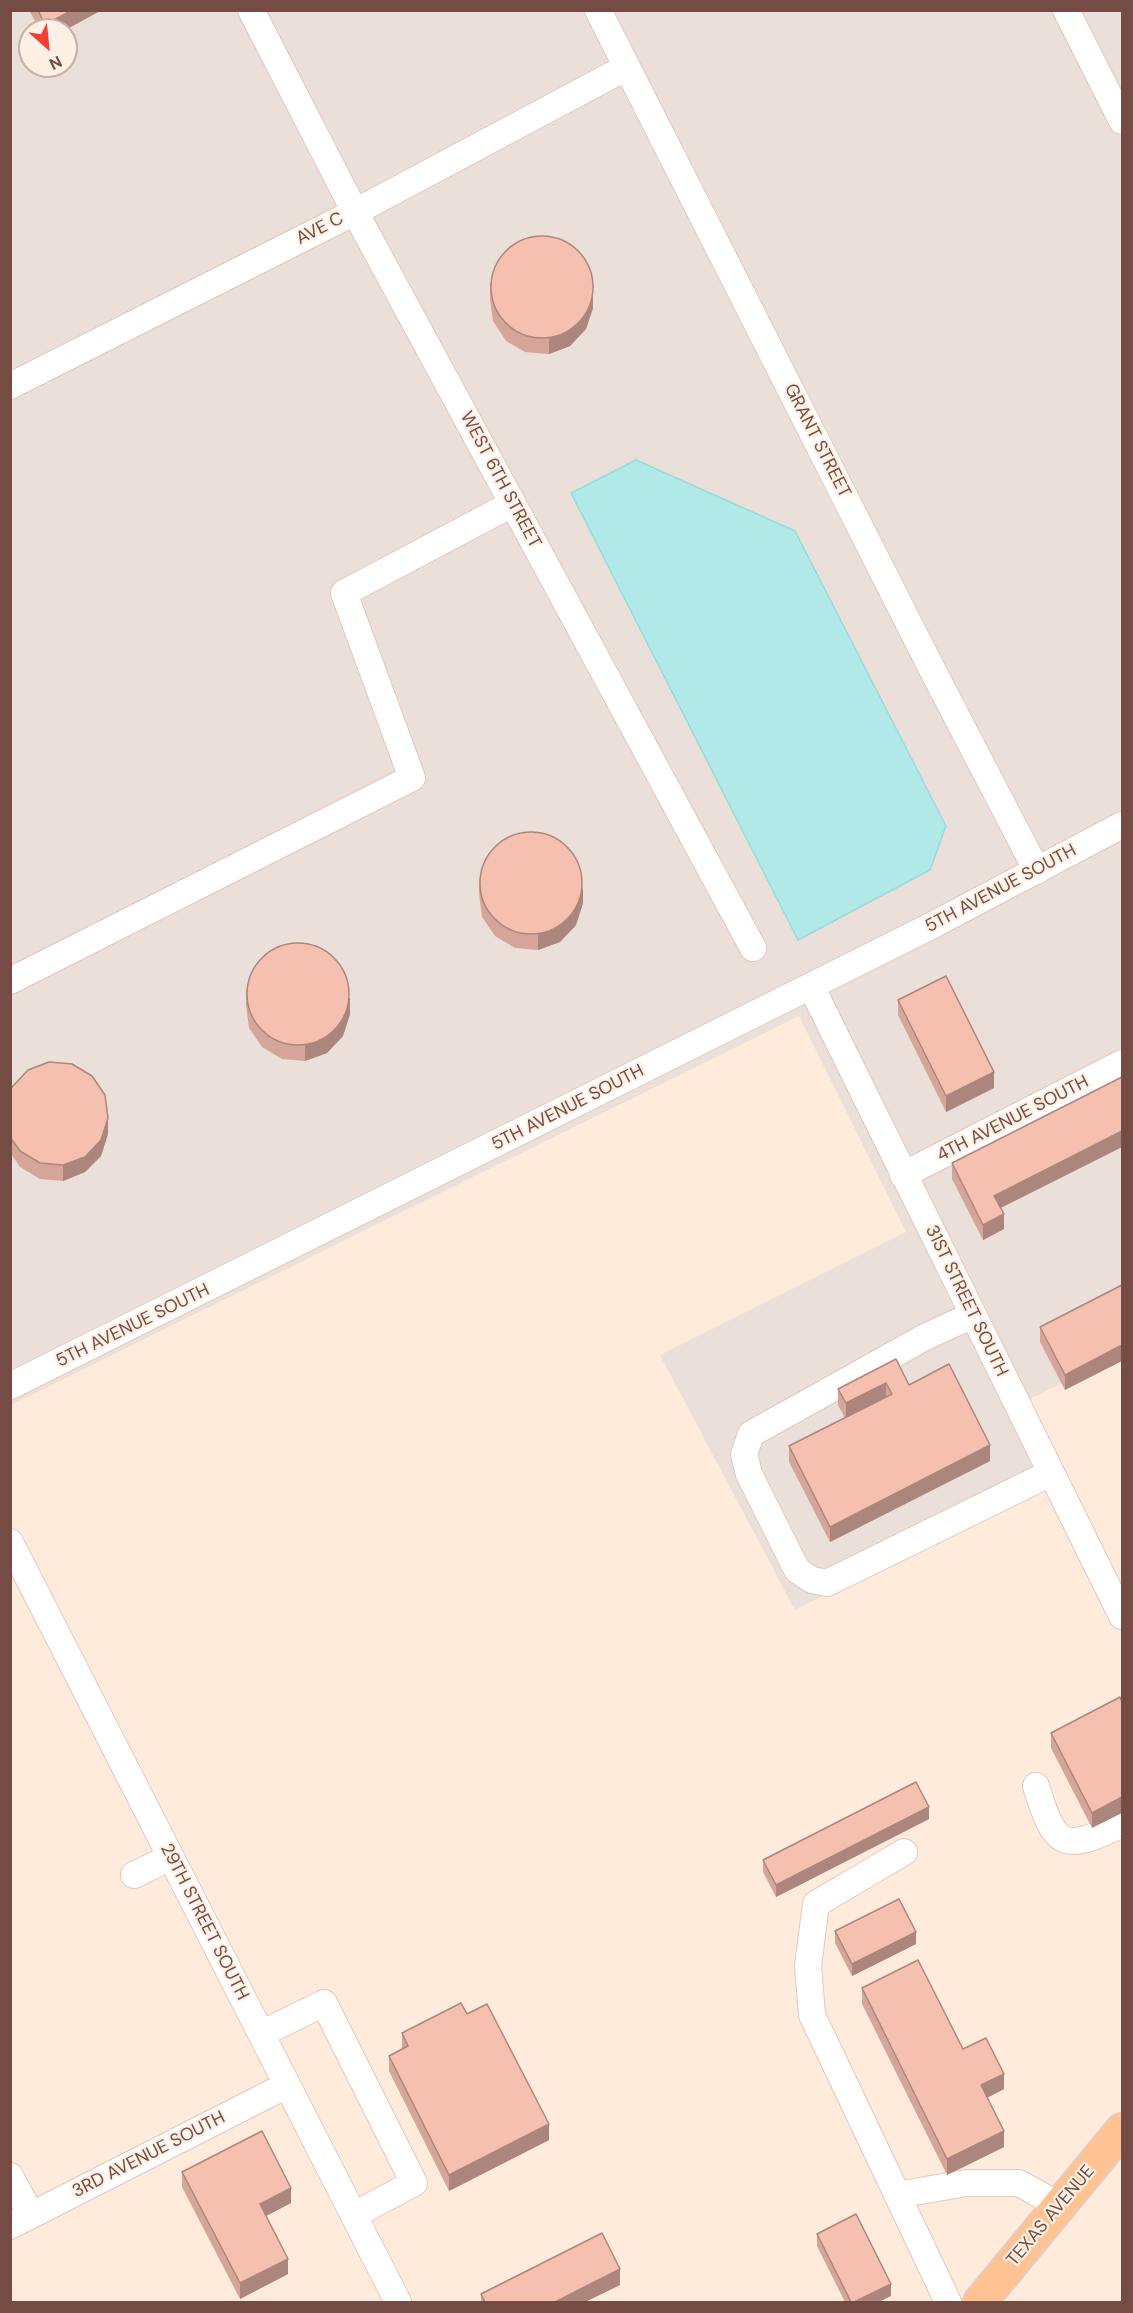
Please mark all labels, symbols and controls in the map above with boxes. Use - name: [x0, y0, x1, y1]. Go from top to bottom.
- north arrow: [18, 18, 78, 78]
- text: N: [46, 51, 65, 75]
- street label: AVE C: [293, 208, 347, 250]
- street label: GRANT STREET: [779, 380, 855, 502]
- street label: WEST 6TH STREET: [455, 408, 545, 552]
- street label: 5TH AVENUE SOUTH: [922, 840, 1080, 938]
- street label: 5TH AVENUE SOUTH: [488, 1060, 648, 1156]
- street label: 4TH AVENUE SOUTH: [933, 1071, 1093, 1167]
- street label: 31ST STREET SOUTH: [920, 1222, 1012, 1380]
- street label: 5TH AVENUE SOUTH: [53, 1279, 213, 1373]
- street label: 29TH STREET SOUTH: [155, 1840, 253, 2004]
- street label: 3RD AVENUE SOUTH: [69, 2107, 229, 2203]
- street label: TEXAS AVENUE: [1003, 2161, 1099, 2271]

